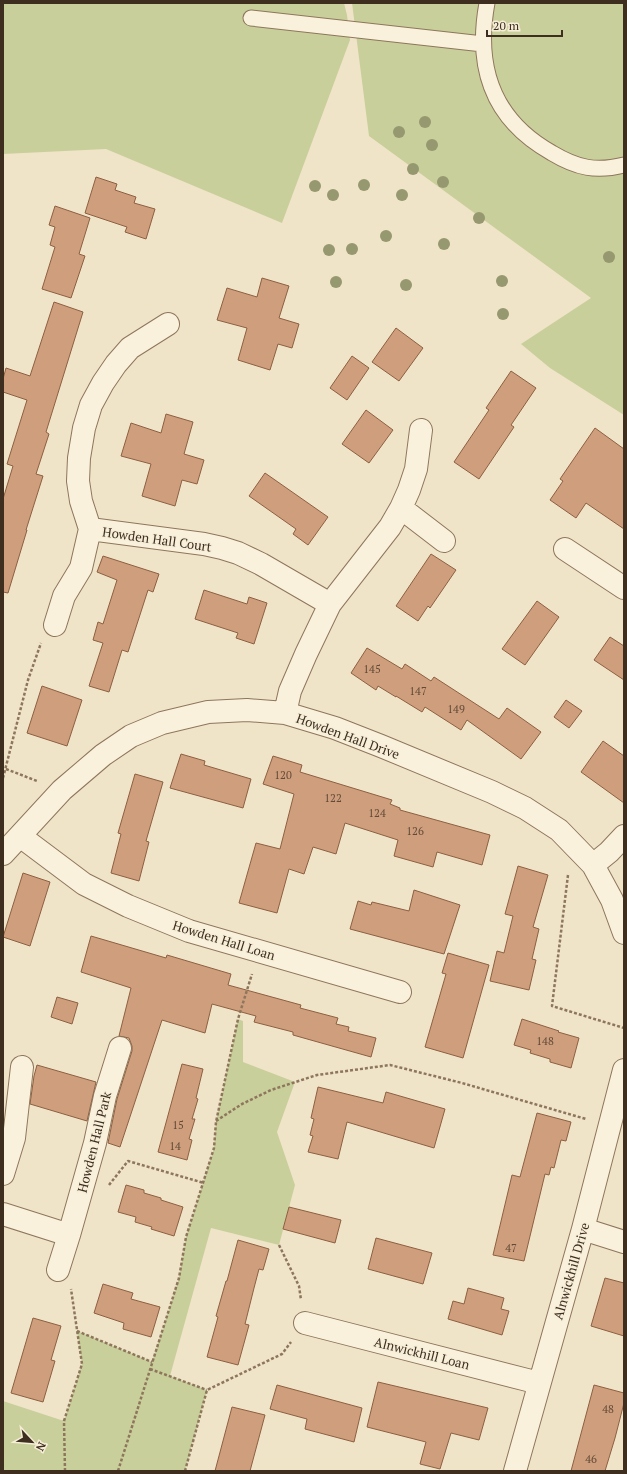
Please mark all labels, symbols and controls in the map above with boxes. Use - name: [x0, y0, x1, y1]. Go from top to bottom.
- scale bar: [487, 12, 562, 38]
- text: 20 m: [493, 18, 520, 33]
- street label: Howden Hall Court: [101, 522, 213, 556]
- house number: 145: [363, 662, 381, 676]
- house number: 147: [409, 684, 427, 698]
- house number: 149: [447, 702, 465, 716]
- street label: Howden Hall Drive: [294, 709, 402, 763]
- house number: 120: [274, 768, 292, 782]
- house number: 122: [324, 791, 342, 805]
- house number: 124: [368, 806, 386, 820]
- house number: 126: [406, 824, 424, 838]
- street label: Howden Hall Loan: [171, 916, 278, 964]
- house number: 148: [536, 1034, 554, 1048]
- street label: Howden Hall Park: [73, 1089, 115, 1194]
- house number: 15: [172, 1118, 184, 1132]
- house number: 14: [169, 1139, 181, 1153]
- street label: Alnwickhill Drive: [549, 1220, 593, 1322]
- house number: 47: [505, 1241, 517, 1255]
- street label: Alnwickhill Loan: [372, 1332, 472, 1374]
- house number: 48: [602, 1402, 614, 1416]
- north arrow: [12, 1422, 52, 1462]
- text: N: [33, 1440, 49, 1454]
- house number: 46: [585, 1452, 597, 1466]

